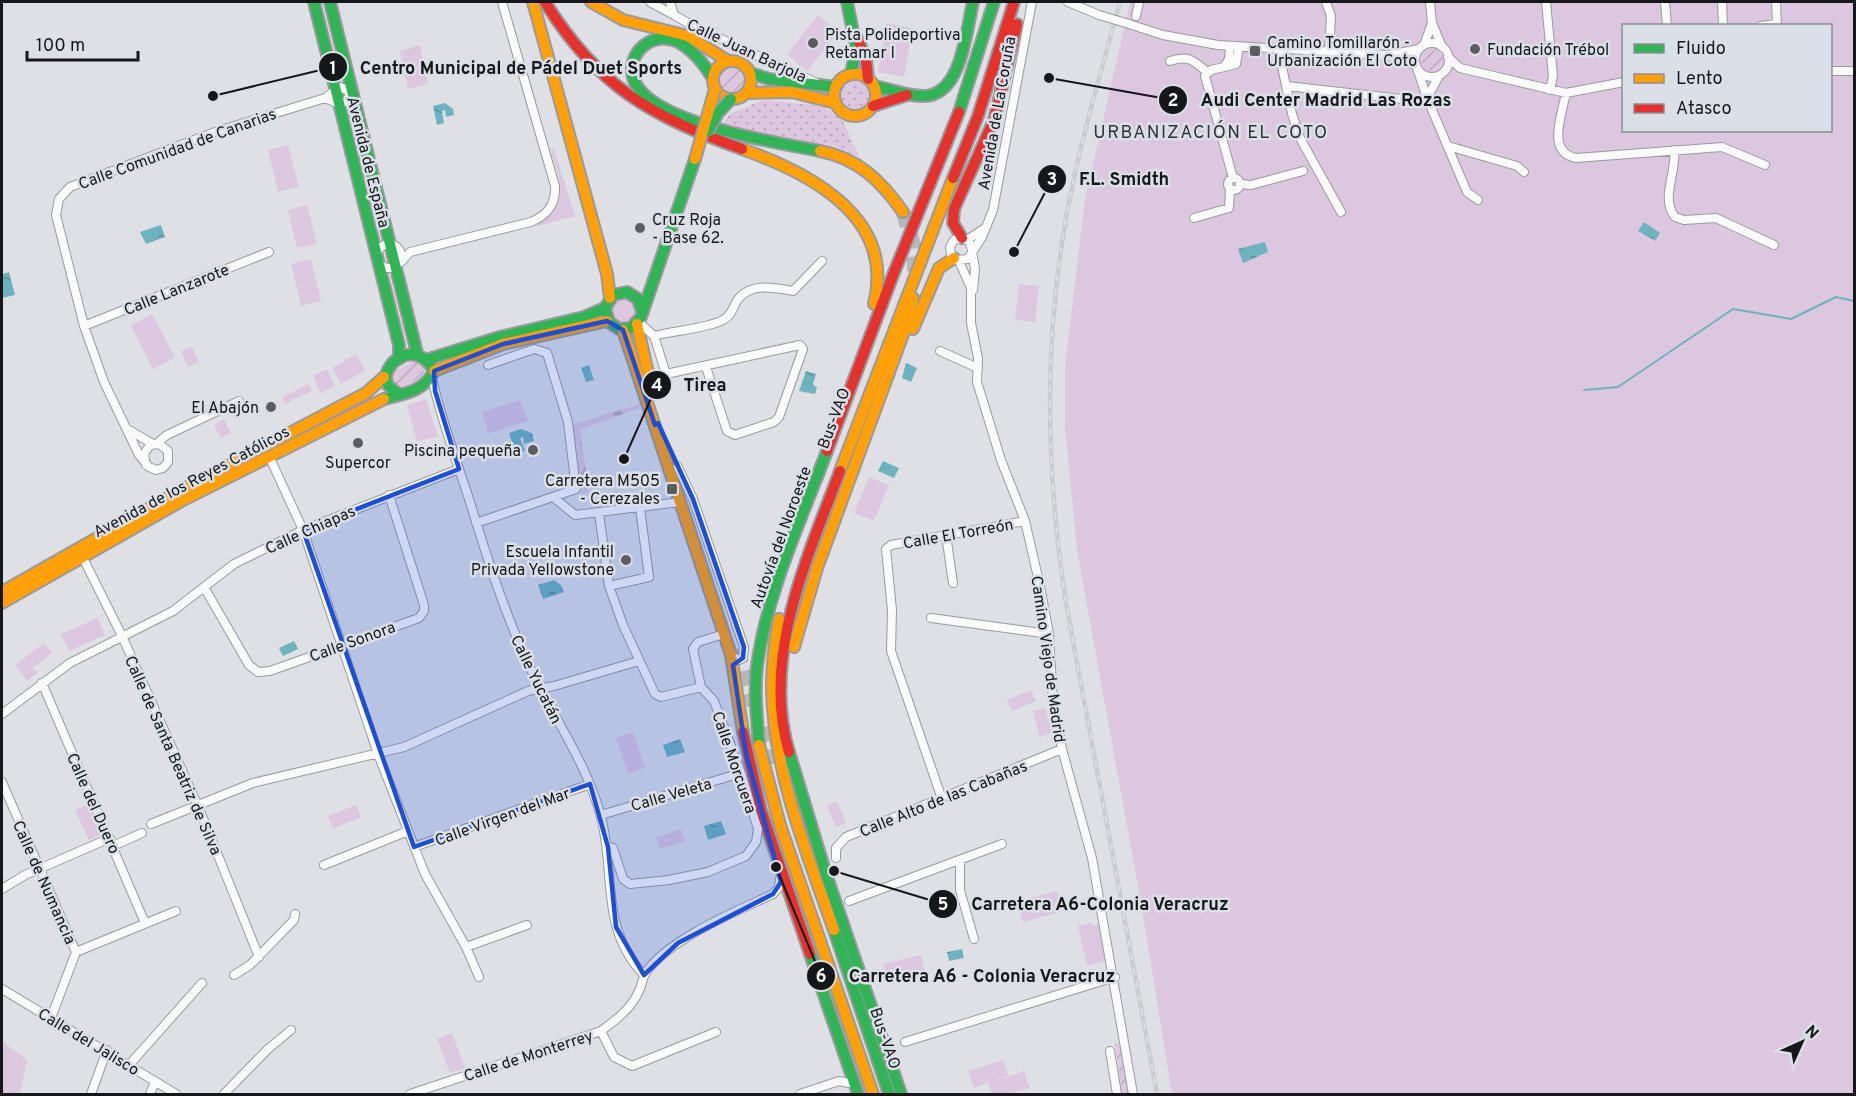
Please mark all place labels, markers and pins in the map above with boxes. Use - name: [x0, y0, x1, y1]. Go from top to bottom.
- place label: Pista Polideportiva Retamar I: [825, 26, 960, 64]
- place label: Camino Tomillarón - Urbanización El Coto: [1267, 34, 1417, 72]
- marker: Pista Polideportiva Retamar I: [806, 36, 820, 50]
- place label: Fundación Trébol: [1487, 41, 1609, 61]
- marker: Fundación Trébol: [1468, 42, 1482, 56]
- marker: Camino Tomillarón - Urbanización El Coto: [1248, 44, 1262, 58]
- callout: Centro Municipal de Pádel Duet Sports: [318, 49, 694, 85]
- callout: Audi Center Madrid Las Rozas: [1158, 82, 1463, 118]
- callout: F.L. Smidth: [1037, 161, 1181, 197]
- place label: Cruz Roja - Base 62.: [652, 211, 724, 249]
- marker: Cruz Roja - Base 62.: [633, 221, 647, 235]
- callout: Tirea: [642, 367, 739, 403]
- place label: El Abajón: [191, 399, 259, 419]
- marker: El Abajón: [264, 400, 278, 414]
- marker: Supercor: [351, 436, 365, 450]
- place label: Piscina pequeña: [404, 442, 521, 462]
- marker: Piscina pequeña: [526, 443, 540, 457]
- place label: Supercor: [325, 454, 391, 474]
- place label: Carretera M505 - Cerezales: [545, 472, 660, 510]
- marker: Carretera M505 - Cerezales: [665, 482, 679, 496]
- place label: Escuela Infantil Privada Yellowstone: [471, 543, 614, 581]
- marker: Escuela Infantil Privada Yellowstone: [619, 553, 633, 567]
- callout: Carretera A6-Colonia Veracruz: [928, 886, 1242, 922]
- callout: Carretera A6 - Colonia Veracruz: [806, 958, 1128, 994]

